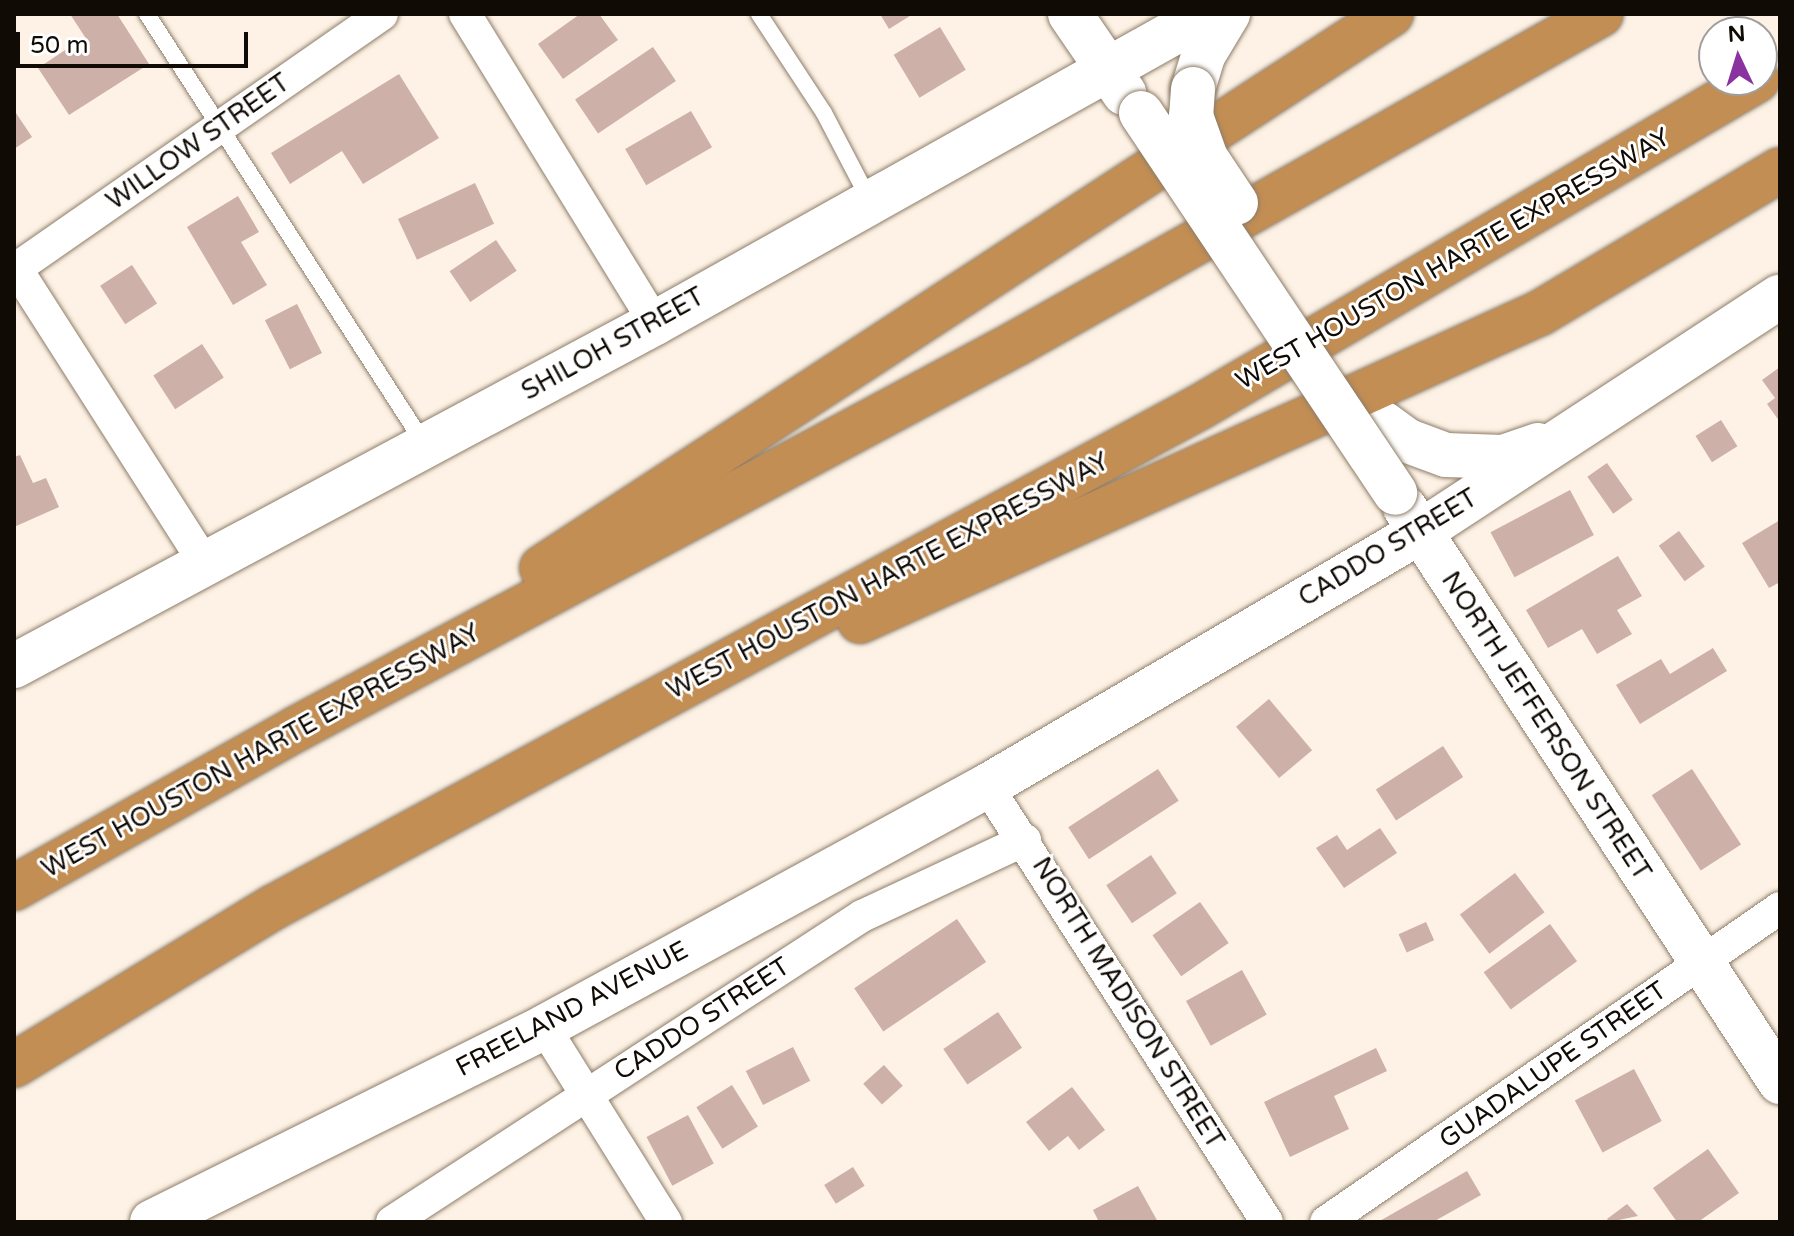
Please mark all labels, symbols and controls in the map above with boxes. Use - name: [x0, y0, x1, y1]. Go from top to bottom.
- scale bar: [20, 16, 252, 66]
- north arrow: [1698, 16, 1778, 96]
- text: N: [1727, 20, 1746, 48]
- text: 50 m: [30, 31, 88, 60]
- street label: WILLOW STREET: [100, 67, 296, 217]
- street label: WEST HOUSTON HARTE EXPRESSWAY: [1230, 121, 1676, 397]
- street label: SHILOH STREET: [516, 281, 710, 407]
- street label: WEST HOUSTON HARTE EXPRESSWAY: [662, 446, 1114, 706]
- street label: CADDO STREET: [1293, 482, 1483, 614]
- street label: NORTH JEFFERSON STREET: [1435, 566, 1657, 886]
- street label: WEST HOUSTON HARTE EXPRESSWAY: [36, 617, 486, 885]
- street label: NORTH MADISON STREET: [1025, 852, 1231, 1154]
- street label: FREELAND AVENUE: [451, 935, 693, 1083]
- street label: CADDO STREET: [608, 951, 796, 1087]
- street label: GUADALUPE STREET: [1433, 975, 1673, 1155]

